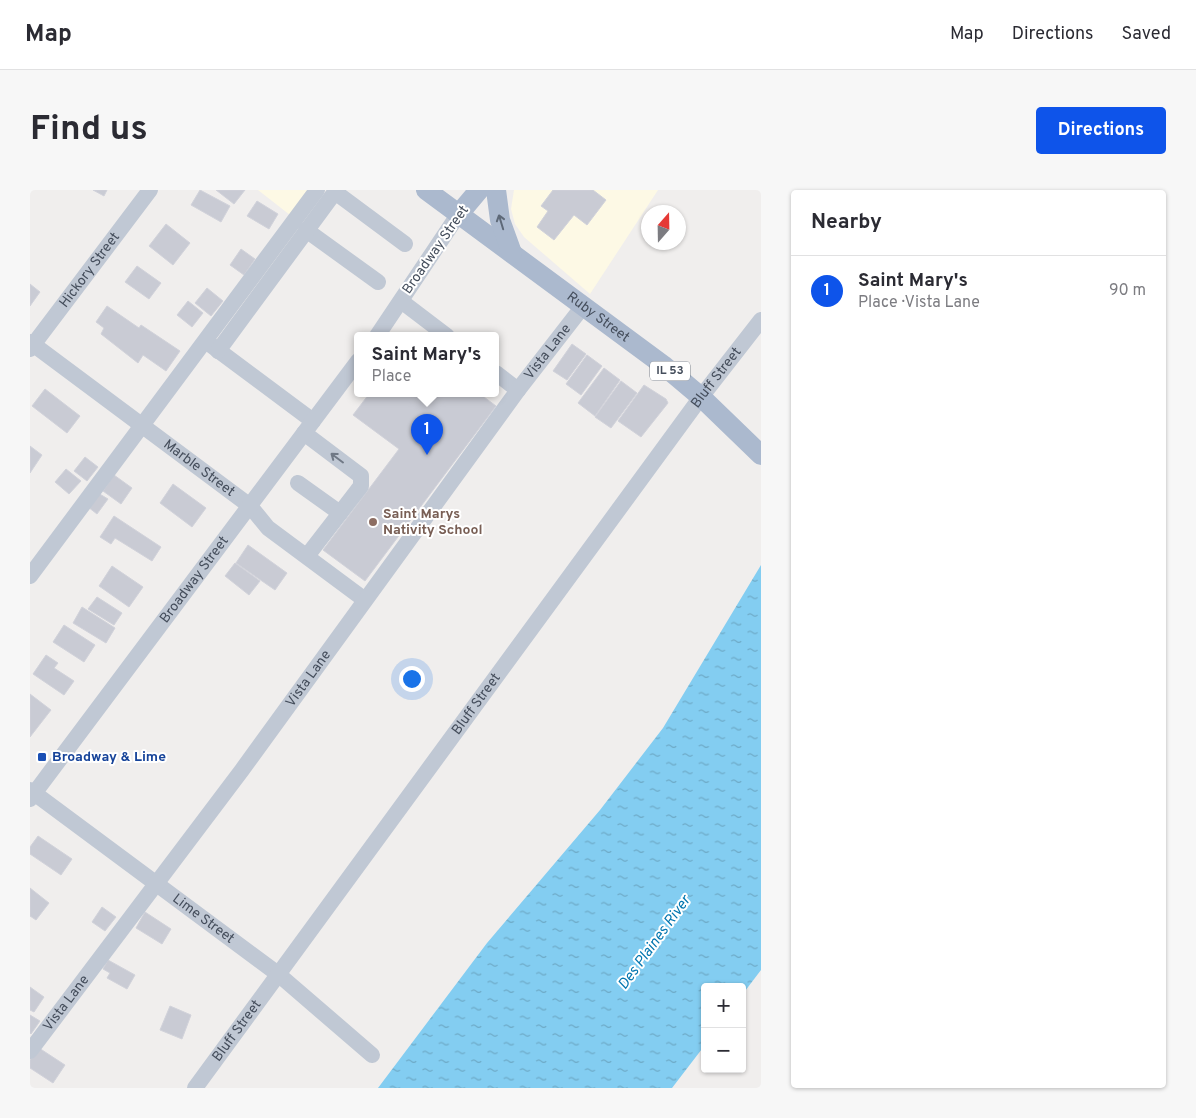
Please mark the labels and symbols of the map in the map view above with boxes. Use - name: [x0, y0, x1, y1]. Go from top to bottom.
- street label: Broadway Street: [399, 202, 473, 298]
- north arrow: [641, 205, 686, 250]
- one-way arrow: [496, 214, 506, 230]
- street label: Hickory Street: [56, 229, 124, 311]
- street label: Ruby Street: [563, 288, 633, 346]
- street label: Vista Lane: [521, 321, 575, 383]
- street label: Bluff Street: [687, 344, 745, 411]
- road number: IL 53: [650, 362, 690, 380]
- pin: 1: [411, 414, 443, 455]
- street label: Marble Street: [160, 436, 238, 500]
- one-way arrow: [331, 452, 344, 463]
- place label: Saint Marys Nativity School: [383, 506, 483, 539]
- marker: Saint Marys Nativity School: [367, 516, 379, 528]
- street label: Broadway Street: [156, 533, 232, 627]
- street label: Vista Lane: [282, 647, 335, 710]
- your location: [399, 666, 425, 692]
- street label: Bluff Street: [448, 670, 504, 738]
- place label: Broadway & Lime: [52, 749, 166, 766]
- marker: Broadway & Lime: [36, 751, 48, 763]
- street label: Lime Street: [169, 890, 238, 947]
- water label: Des Plaines River: [614, 891, 696, 994]
- street label: Vista Lane: [39, 972, 93, 1035]
- street label: Bluff Street: [209, 997, 265, 1065]

